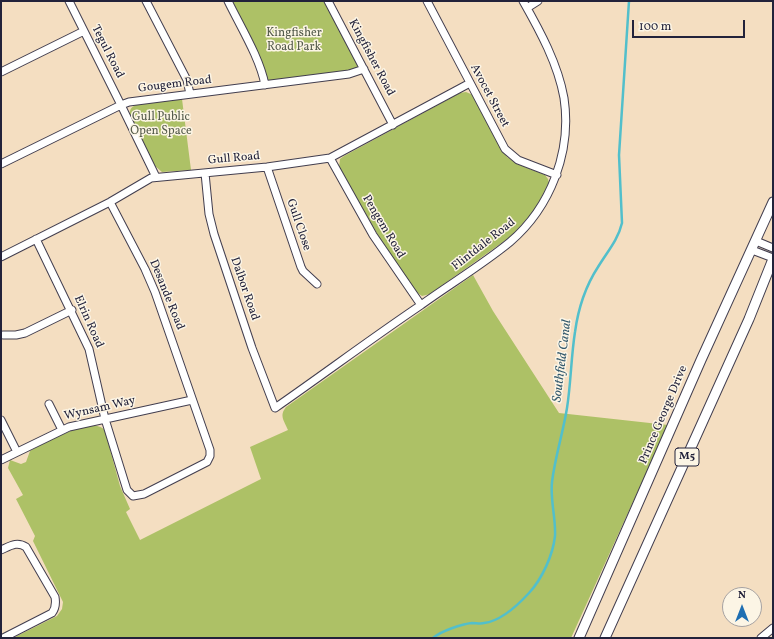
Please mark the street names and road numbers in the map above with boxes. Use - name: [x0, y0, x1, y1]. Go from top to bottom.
- street label: Kingfisher Road: [345, 17, 397, 99]
- street label: Tegul Road: [87, 23, 127, 81]
- street label: Avocet Street: [466, 62, 512, 130]
- street label: Gougem Road: [137, 73, 213, 97]
- street label: Gull Road: [207, 150, 261, 168]
- street label: Pengem Road: [358, 193, 408, 261]
- street label: Gull Close: [282, 197, 314, 253]
- street label: Flintdale Road: [449, 216, 519, 274]
- street label: Dalbor Road: [226, 256, 262, 322]
- street label: Desande Road: [145, 258, 187, 332]
- street label: Elrin Road: [70, 293, 106, 351]
- street label: Prince George Drive: [637, 364, 691, 466]
- street label: Wynsam Way: [63, 394, 137, 424]
- road number: M5: [675, 448, 699, 466]

